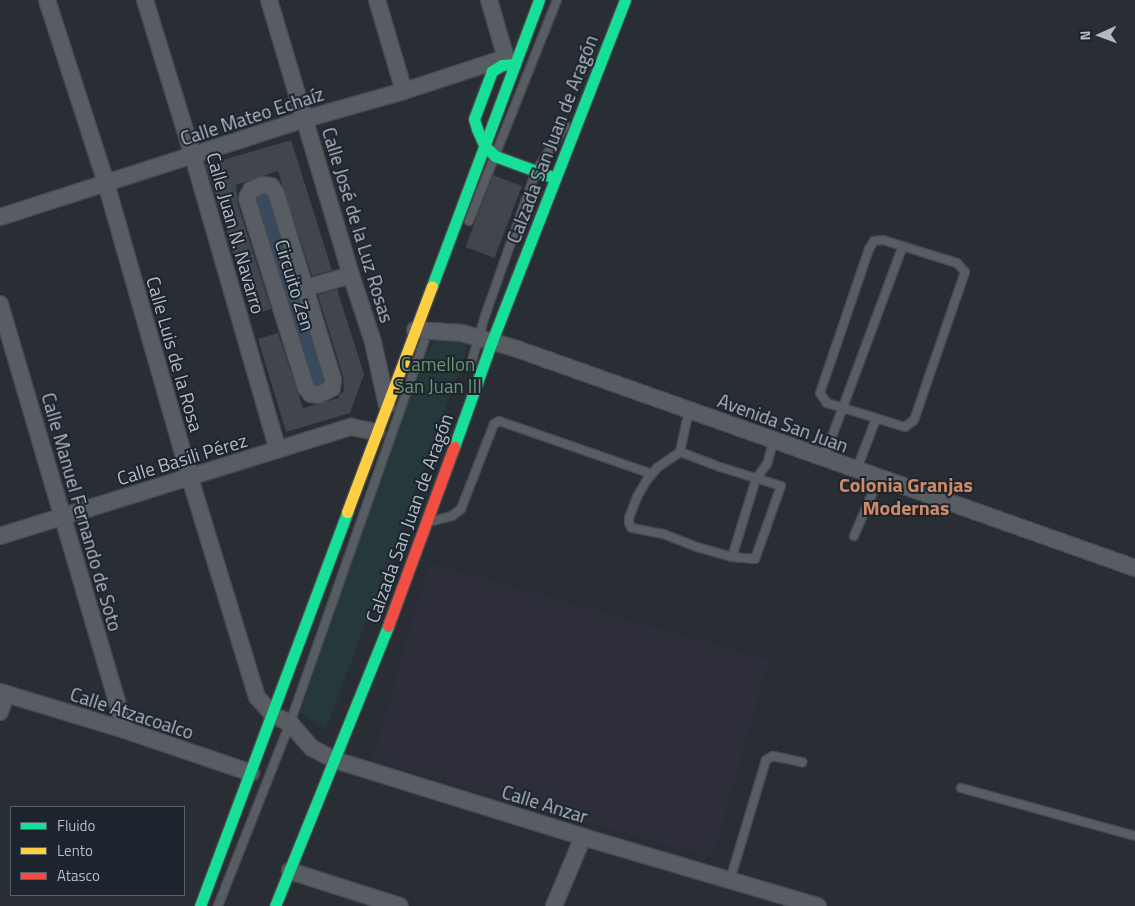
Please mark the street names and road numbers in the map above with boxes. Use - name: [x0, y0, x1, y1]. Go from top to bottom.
- street label: Calzada San Juan de Aragón: [502, 32, 602, 246]
- street label: Calle Mateo Echaíz: [177, 82, 327, 150]
- street label: Calle José de la Luz Rosas: [317, 125, 399, 325]
- street label: Calle Juan N. Navarro: [202, 150, 270, 316]
- street label: Circuito Zen: [270, 237, 320, 333]
- street label: Calle Luis de la Rosa: [142, 274, 208, 434]
- street label: Avenida San Juan: [715, 389, 851, 457]
- street label: Calle Manuel Fernando de Soto: [37, 390, 127, 634]
- street label: Calzada San Juan de Aragón: [360, 410, 458, 626]
- street label: Calle Basili Pérez: [114, 428, 250, 490]
- street label: Calle Atzacoalco: [67, 682, 197, 744]
- street label: Calle Anzar: [499, 780, 591, 828]

